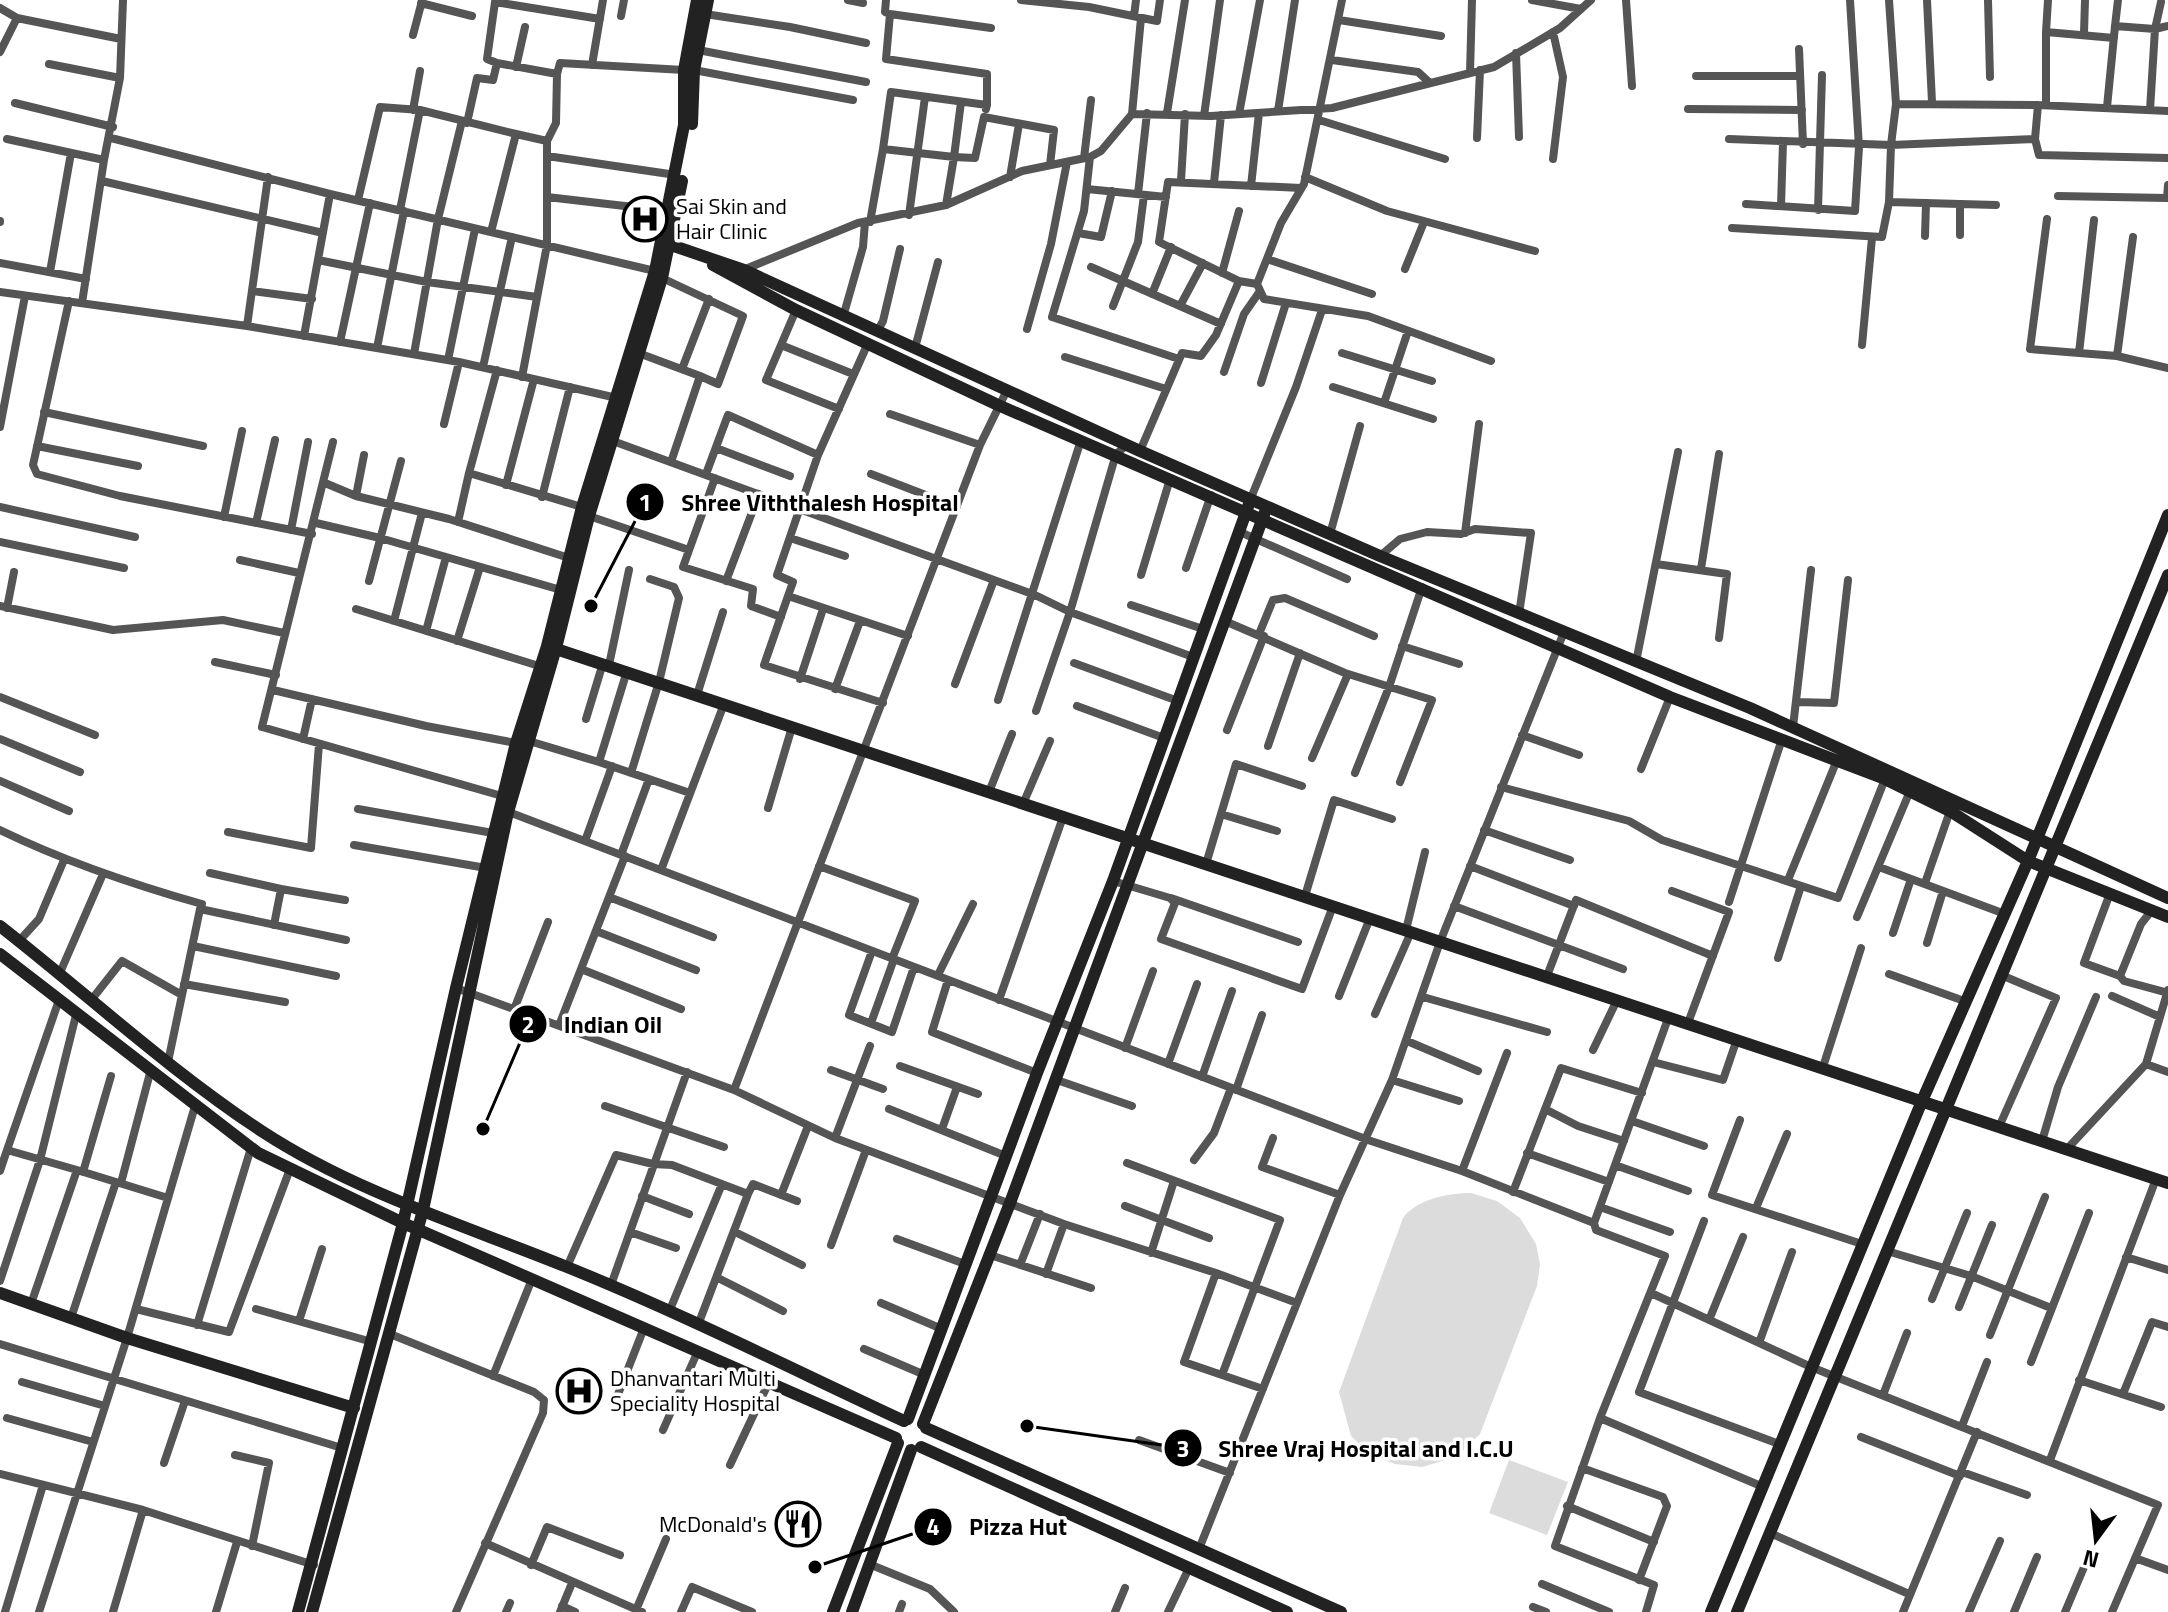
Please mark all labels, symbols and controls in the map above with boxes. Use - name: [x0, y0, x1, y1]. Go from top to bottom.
- place label: Sai Skin and Hair Clinic: [676, 189, 787, 248]
- hospital icon: Sai Skin and Hair Clinic: [621, 195, 669, 243]
- callout: Shree Viththalesh Hospital: [625, 478, 974, 526]
- text: 1: [638, 484, 652, 520]
- text: Shree Viththalesh Hospital: [681, 484, 959, 520]
- callout: Indian Oil: [508, 1000, 679, 1048]
- text: 2: [521, 1006, 535, 1042]
- text: Indian Oil: [564, 1006, 662, 1042]
- place label: Dhanvantari Multi Speciality Hospital: [610, 1361, 780, 1420]
- hospital icon: Dhanvantari Multi Speciality Hospital: [555, 1367, 603, 1415]
- callout: Shree Vraj Hospital and I.C.U: [1163, 1424, 1530, 1472]
- text: 3: [1176, 1430, 1190, 1466]
- text: Shree Vraj Hospital and I.C.U: [1218, 1430, 1514, 1466]
- restaurant icon: McDonald's: [774, 1500, 822, 1548]
- north arrow: [2056, 1500, 2136, 1580]
- callout: Pizza Hut: [913, 1503, 1083, 1551]
- place label: McDonald's: [659, 1507, 767, 1541]
- text: 4: [926, 1508, 940, 1544]
- text: Pizza Hut: [969, 1508, 1067, 1544]
- text: N: [2079, 1541, 2103, 1578]

